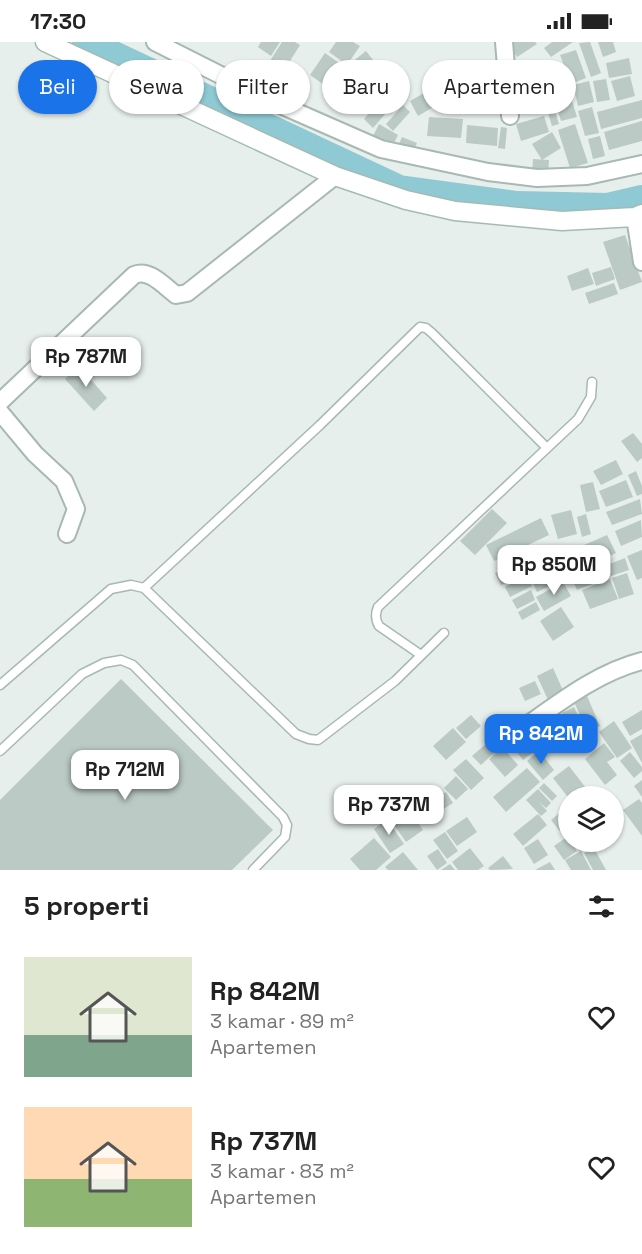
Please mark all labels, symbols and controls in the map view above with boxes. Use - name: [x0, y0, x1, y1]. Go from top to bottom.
- text: 17:30: [30, 7, 86, 35]
- chip: Beli: [18, 60, 97, 114]
- chip: Sewa: [109, 60, 204, 114]
- chip: Filter: [216, 60, 310, 114]
- chip: Baru: [322, 60, 410, 114]
- chip: Apartemen: [422, 60, 576, 114]
- pin: Rp 787M: [31, 337, 141, 388]
- text: Rp 787M: [45, 343, 127, 369]
- pin: Rp 850M: [499, 545, 609, 596]
- text: Rp 850M: [511, 551, 597, 577]
- pin: Rp 842M: [486, 714, 596, 765]
- text: Rp 842M: [499, 720, 583, 746]
- pin: Rp 712M: [70, 750, 180, 801]
- text: Rp 712M: [85, 756, 165, 782]
- pin: Rp 737M: [334, 785, 444, 836]
- map controls: [558, 786, 624, 852]
- button: layers: [558, 786, 624, 852]
- text: Rp 737M: [348, 791, 430, 817]
- text: 5 properti: [24, 889, 149, 923]
- icon: filters: [585, 890, 618, 923]
- text: Rp 842M: [210, 974, 320, 1008]
- icon: home: [72, 981, 144, 1053]
- icon: heart: [585, 1001, 618, 1034]
- text: 3 kamar · 89 m²: [210, 1008, 354, 1034]
- text: Apartemen: [210, 1034, 317, 1060]
- text: Rp 737M: [210, 1124, 317, 1158]
- icon: home: [72, 1131, 144, 1203]
- icon: heart: [585, 1151, 618, 1184]
- text: 3 kamar · 83 m²: [210, 1158, 354, 1184]
- text: Apartemen: [210, 1184, 317, 1210]

